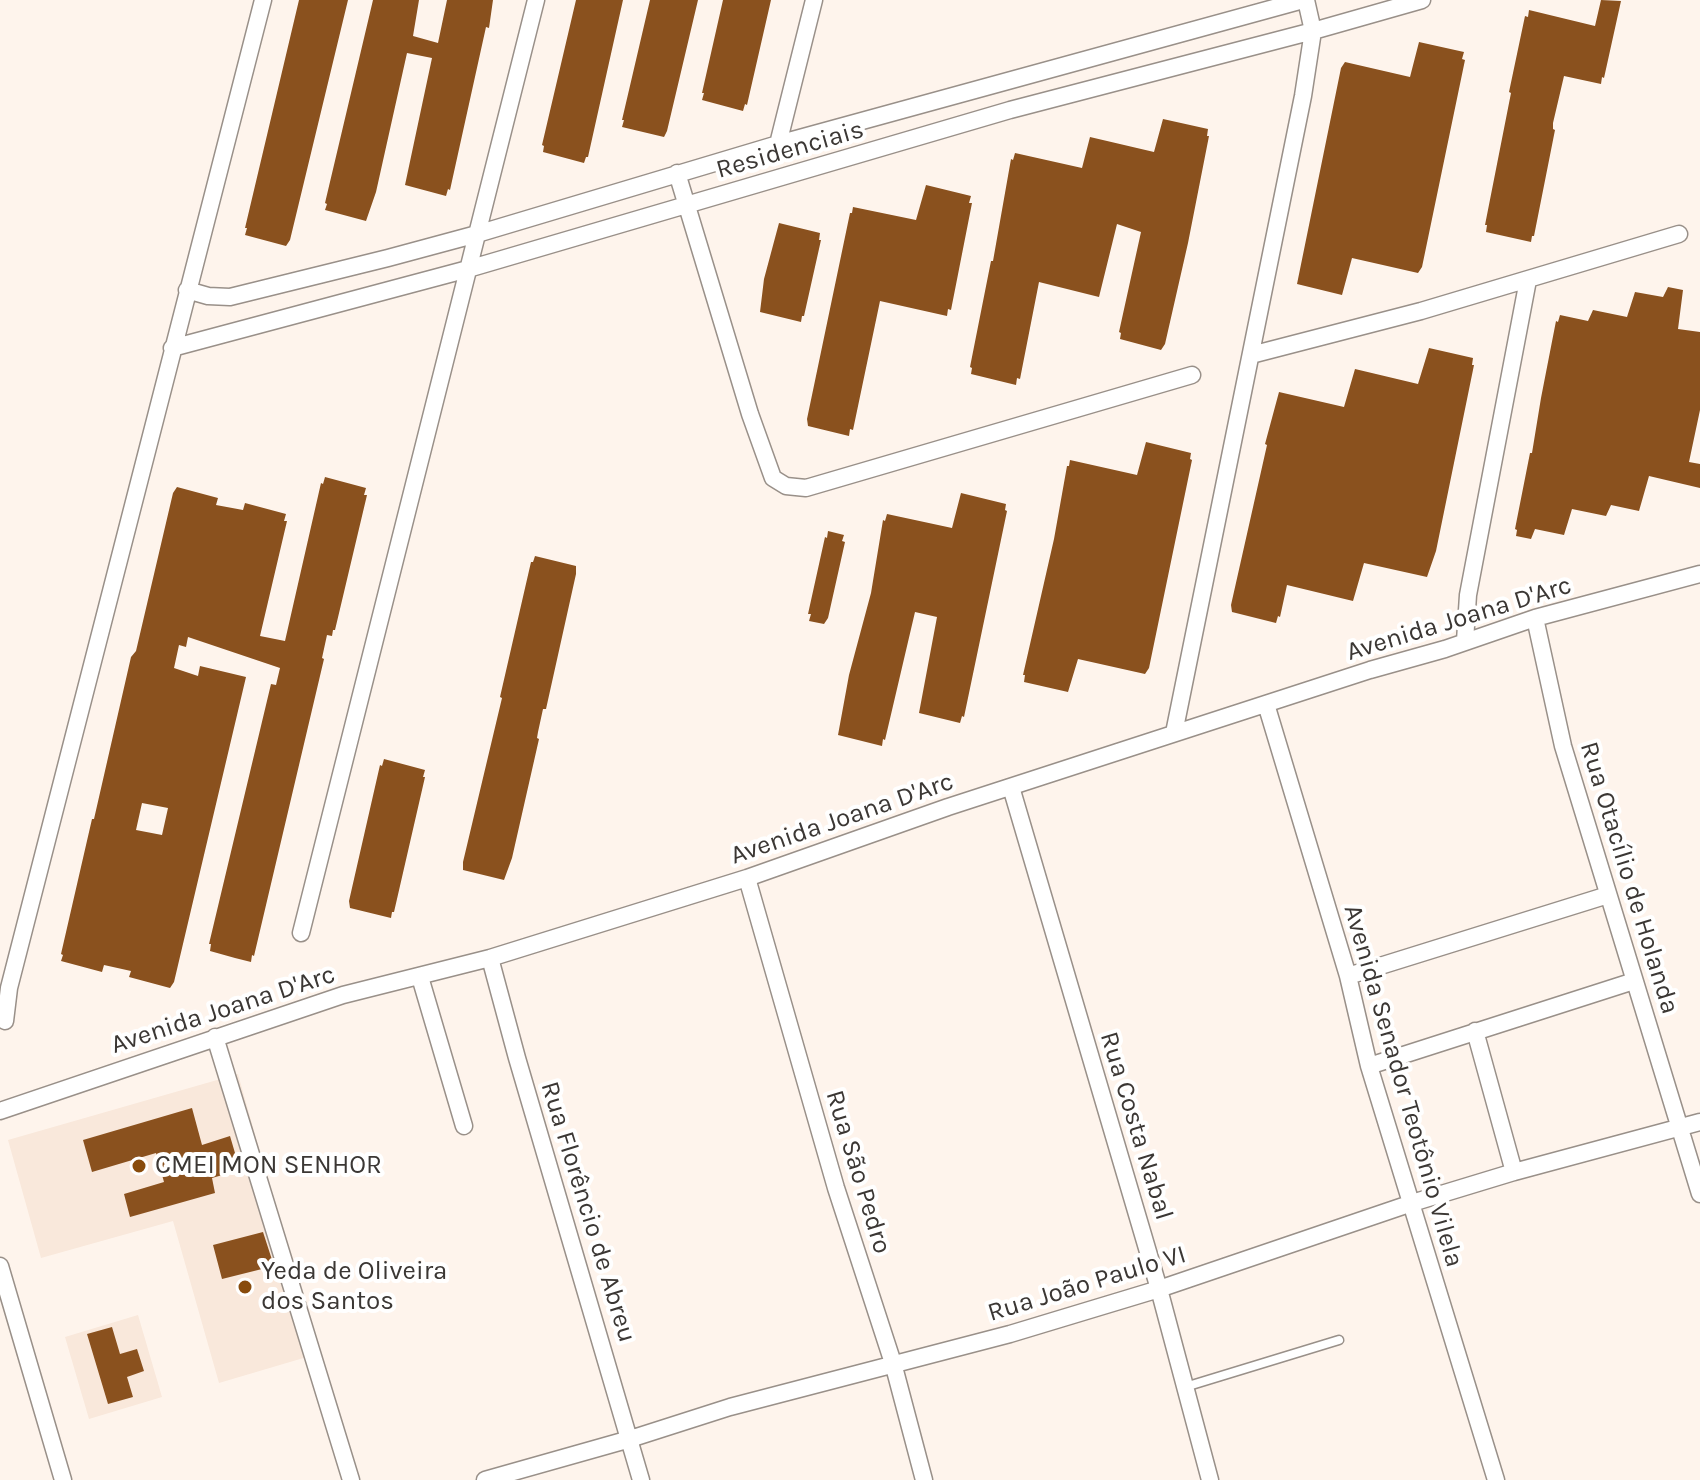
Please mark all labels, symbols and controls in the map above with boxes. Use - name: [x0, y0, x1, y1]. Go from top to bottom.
- street label: Residenciais: [713, 114, 867, 186]
- street label: Avenida Joana D'Arc: [1343, 570, 1575, 668]
- street label: Rua Otacílio de Holanda: [1573, 738, 1685, 1018]
- street label: Avenida Joana D'Arc: [726, 766, 958, 872]
- street label: Avenida Senador Teotônio Vilela: [1336, 901, 1470, 1271]
- street label: Avenida Joana D'Arc: [107, 959, 339, 1061]
- street label: Rua Costa Nabal: [1093, 1028, 1179, 1224]
- street label: Rua Florêncio de Abreu: [533, 1078, 643, 1346]
- street label: Rua São Pedro: [818, 1086, 898, 1258]
- place label: CMEI MON SENHOR: [155, 1150, 382, 1182]
- marker: CMEI MON SENHOR: [130, 1157, 148, 1175]
- street label: Rua João Paulo VI: [984, 1239, 1190, 1329]
- place label: Yeda de Oliveira dos Santos: [261, 1256, 447, 1318]
- marker: Yeda de Oliveira dos Santos: [236, 1278, 254, 1296]

